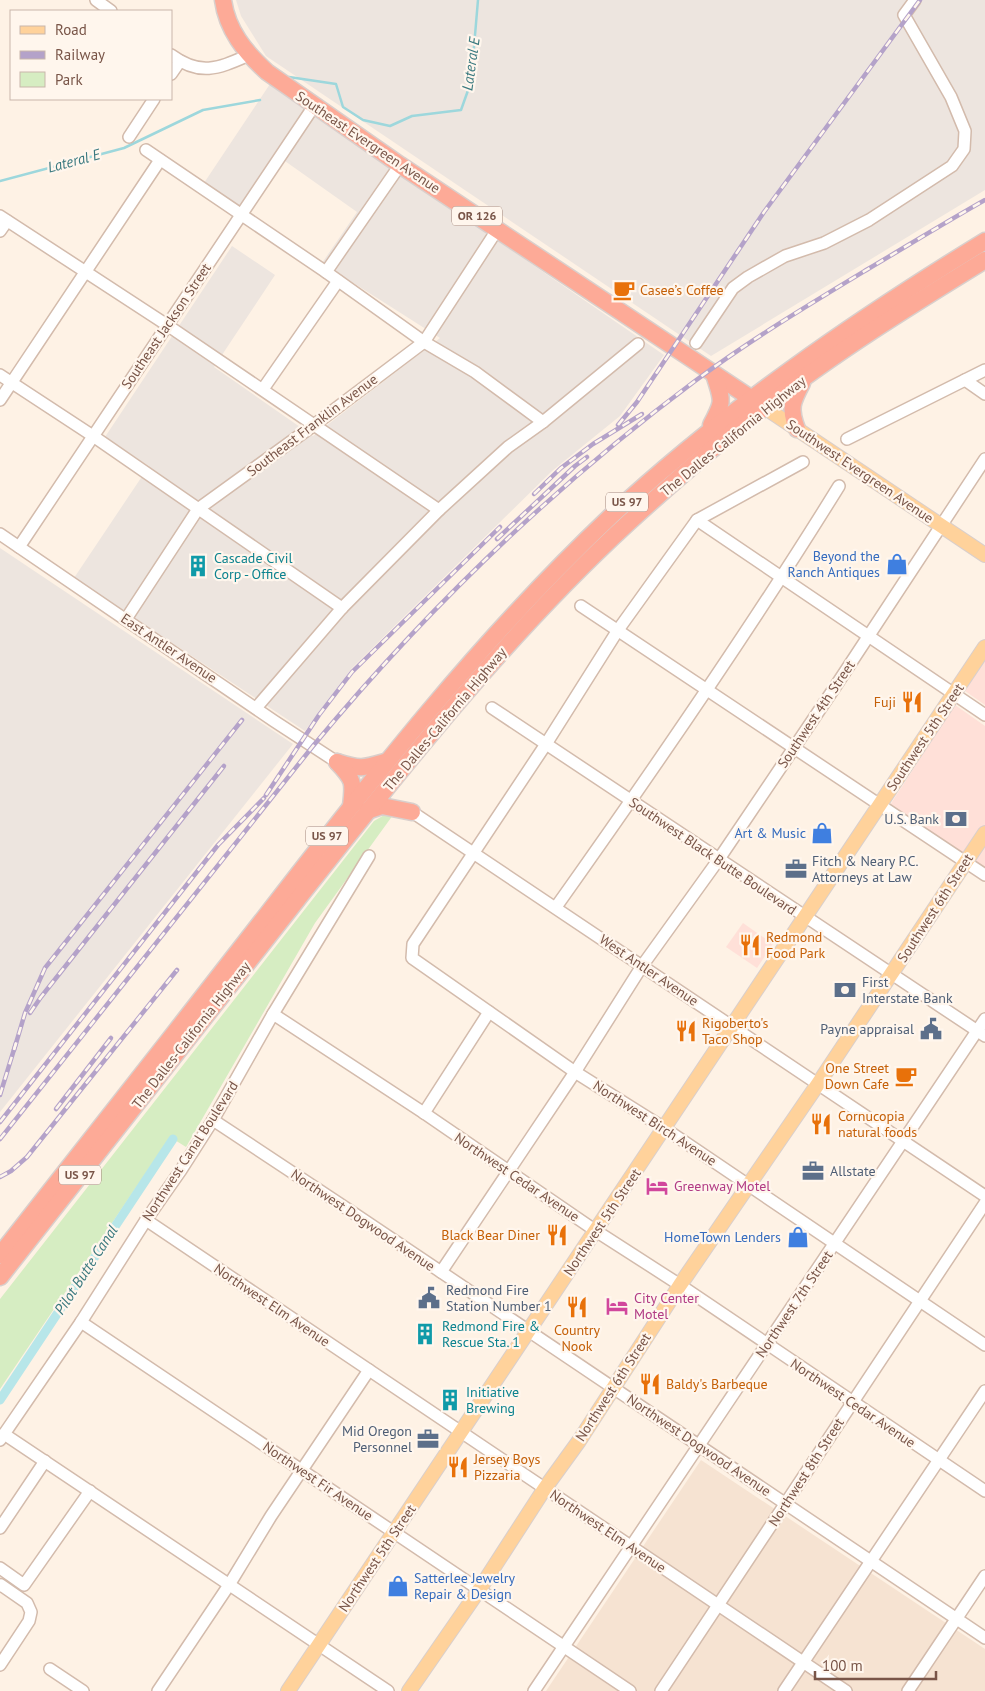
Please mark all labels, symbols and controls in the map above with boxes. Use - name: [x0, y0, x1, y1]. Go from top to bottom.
- legend: [10, 10, 172, 100]
- text: Road: [55, 20, 87, 39]
- water label: Lateral E: [457, 35, 484, 92]
- text: Railway: [55, 45, 105, 64]
- text: Park: [55, 70, 83, 89]
- street label: Southeast Evergreen Avenue: [292, 87, 444, 197]
- water label: Lateral E: [45, 144, 104, 177]
- road number: OR 126: [452, 207, 502, 226]
- street label: Southeast Jackson Street: [117, 259, 215, 392]
- cafe icon: Casee’s Coffee: [611, 277, 637, 303]
- place label: Casee’s Coffee: [640, 281, 724, 299]
- street label: Southeast Franklin Avenue: [243, 370, 381, 480]
- street label: The Dalles-California Highway: [657, 371, 810, 500]
- street label: Southwest Evergreen Avenue: [783, 415, 937, 527]
- road number: US 97: [606, 492, 648, 512]
- place label: Beyond the Ranch Antiques: [788, 547, 880, 581]
- place label: Cascade Civil Corp - Office: [214, 549, 293, 583]
- shop icon: Beyond the Ranch Antiques: [884, 551, 910, 577]
- building icon: Cascade Civil Corp - Office: [185, 553, 211, 579]
- street label: East Antler Avenue: [118, 609, 220, 687]
- street label: The Dalles-California Highway: [380, 643, 511, 794]
- street label: Southwest 4th Street: [773, 657, 859, 771]
- street label: Southwest 5th Street: [882, 680, 968, 794]
- restaurant icon: Fuji: [899, 689, 925, 715]
- place label: Fuji: [874, 693, 896, 711]
- street label: Southwest Black Butte Boulevard: [626, 793, 800, 919]
- bank icon: U.S. Bank: [943, 806, 969, 832]
- place label: U.S. Bank: [884, 810, 939, 828]
- shop icon: Art & Music: [809, 820, 835, 846]
- place label: Art & Music: [734, 824, 806, 842]
- road number: US 97: [306, 826, 348, 846]
- street label: Southwest 6th Street: [893, 850, 977, 966]
- place label: Fitch & Neary P.C. Attorneys at Law: [812, 852, 918, 886]
- office icon: Fitch & Neary P.C. Attorneys at Law: [783, 856, 809, 882]
- place label: Redmond Food Park: [766, 928, 826, 962]
- street label: West Antler Avenue: [596, 930, 702, 1010]
- restaurant icon: Redmond Food Park: [737, 932, 763, 958]
- street label: The Dalles-California Highway: [128, 957, 254, 1112]
- place label: First Interstate Bank: [862, 973, 953, 1007]
- bank icon: First Interstate Bank: [832, 977, 858, 1003]
- place label: Rigoberto's Taco Shop: [702, 1014, 768, 1048]
- public building icon: Payne appraisal: [918, 1016, 944, 1042]
- restaurant icon: Rigoberto's Taco Shop: [673, 1018, 699, 1044]
- place label: Payne appraisal: [820, 1020, 914, 1038]
- place label: One Street Down Cafe: [825, 1059, 889, 1093]
- cafe icon: One Street Down Cafe: [893, 1063, 919, 1089]
- street label: Northwest Birch Avenue: [590, 1076, 720, 1170]
- street label: Northwest Canal Boulevard: [138, 1078, 242, 1224]
- place label: Cornucopia natural foods: [838, 1107, 917, 1141]
- restaurant icon: Cornucopia natural foods: [808, 1111, 834, 1137]
- street label: Northwest Cedar Avenue: [451, 1128, 583, 1226]
- office icon: Allstate: [800, 1158, 826, 1184]
- place label: Allstate: [830, 1162, 876, 1180]
- street label: Northwest Dogwood Avenue: [287, 1165, 439, 1275]
- street label: Northwest 5th Street: [559, 1165, 645, 1279]
- road number: US 97: [59, 1166, 101, 1184]
- hotel icon: Greenway Motel: [644, 1173, 670, 1199]
- place label: Greenway Motel: [674, 1177, 770, 1195]
- water label: Pilot Butte Canal: [50, 1222, 121, 1318]
- restaurant icon: Black Bear Diner: [544, 1222, 570, 1248]
- shop icon: HomeTown Lenders: [785, 1224, 811, 1250]
- place label: Black Bear Diner: [441, 1226, 540, 1244]
- place label: HomeTown Lenders: [664, 1228, 781, 1246]
- street label: Northwest 7th Street: [751, 1247, 837, 1361]
- street label: Northwest Elm Avenue: [211, 1259, 333, 1351]
- place label: Redmond Fire Station Number 1: [446, 1281, 552, 1315]
- public building icon: Redmond Fire Station Number 1: [416, 1285, 442, 1311]
- place label: City Center Motel: [634, 1289, 699, 1323]
- hotel icon: City Center Motel: [604, 1293, 630, 1319]
- restaurant icon: Country Nook: [564, 1294, 590, 1320]
- place label: Redmond Fire & Rescue Sta. 1: [442, 1317, 540, 1351]
- building icon: Redmond Fire & Rescue Sta. 1: [412, 1321, 438, 1347]
- place label: Country Nook: [554, 1321, 601, 1355]
- street label: Northwest 6th Street: [571, 1329, 655, 1445]
- street label: Northwest Cedar Avenue: [787, 1354, 919, 1452]
- restaurant icon: Baldy's Barbeque: [637, 1371, 663, 1397]
- place label: Baldy's Barbeque: [666, 1375, 768, 1393]
- place label: Initiative Brewing: [466, 1383, 519, 1417]
- building icon: Initiative Brewing: [437, 1387, 463, 1413]
- street label: Northwest Dogwood Avenue: [623, 1390, 775, 1500]
- street label: Northwest 8th Street: [764, 1414, 848, 1530]
- place label: Mid Oregon Personnel: [342, 1422, 412, 1456]
- office icon: Mid Oregon Personnel: [415, 1426, 441, 1452]
- street label: Northwest Fir Avenue: [260, 1437, 376, 1525]
- place label: Jersey Boys Pizzaria: [473, 1450, 540, 1484]
- restaurant icon: Jersey Boys Pizzaria: [445, 1454, 471, 1480]
- street label: Northwest Elm Avenue: [547, 1485, 669, 1577]
- street label: Northwest 5th Street: [334, 1501, 420, 1615]
- place label: Satterlee Jewelry Repair & Design: [414, 1569, 516, 1603]
- shop icon: Satterlee Jewelry Repair & Design: [385, 1573, 411, 1599]
- scale bar: [815, 1648, 936, 1680]
- text: 100 m: [822, 1656, 863, 1675]

